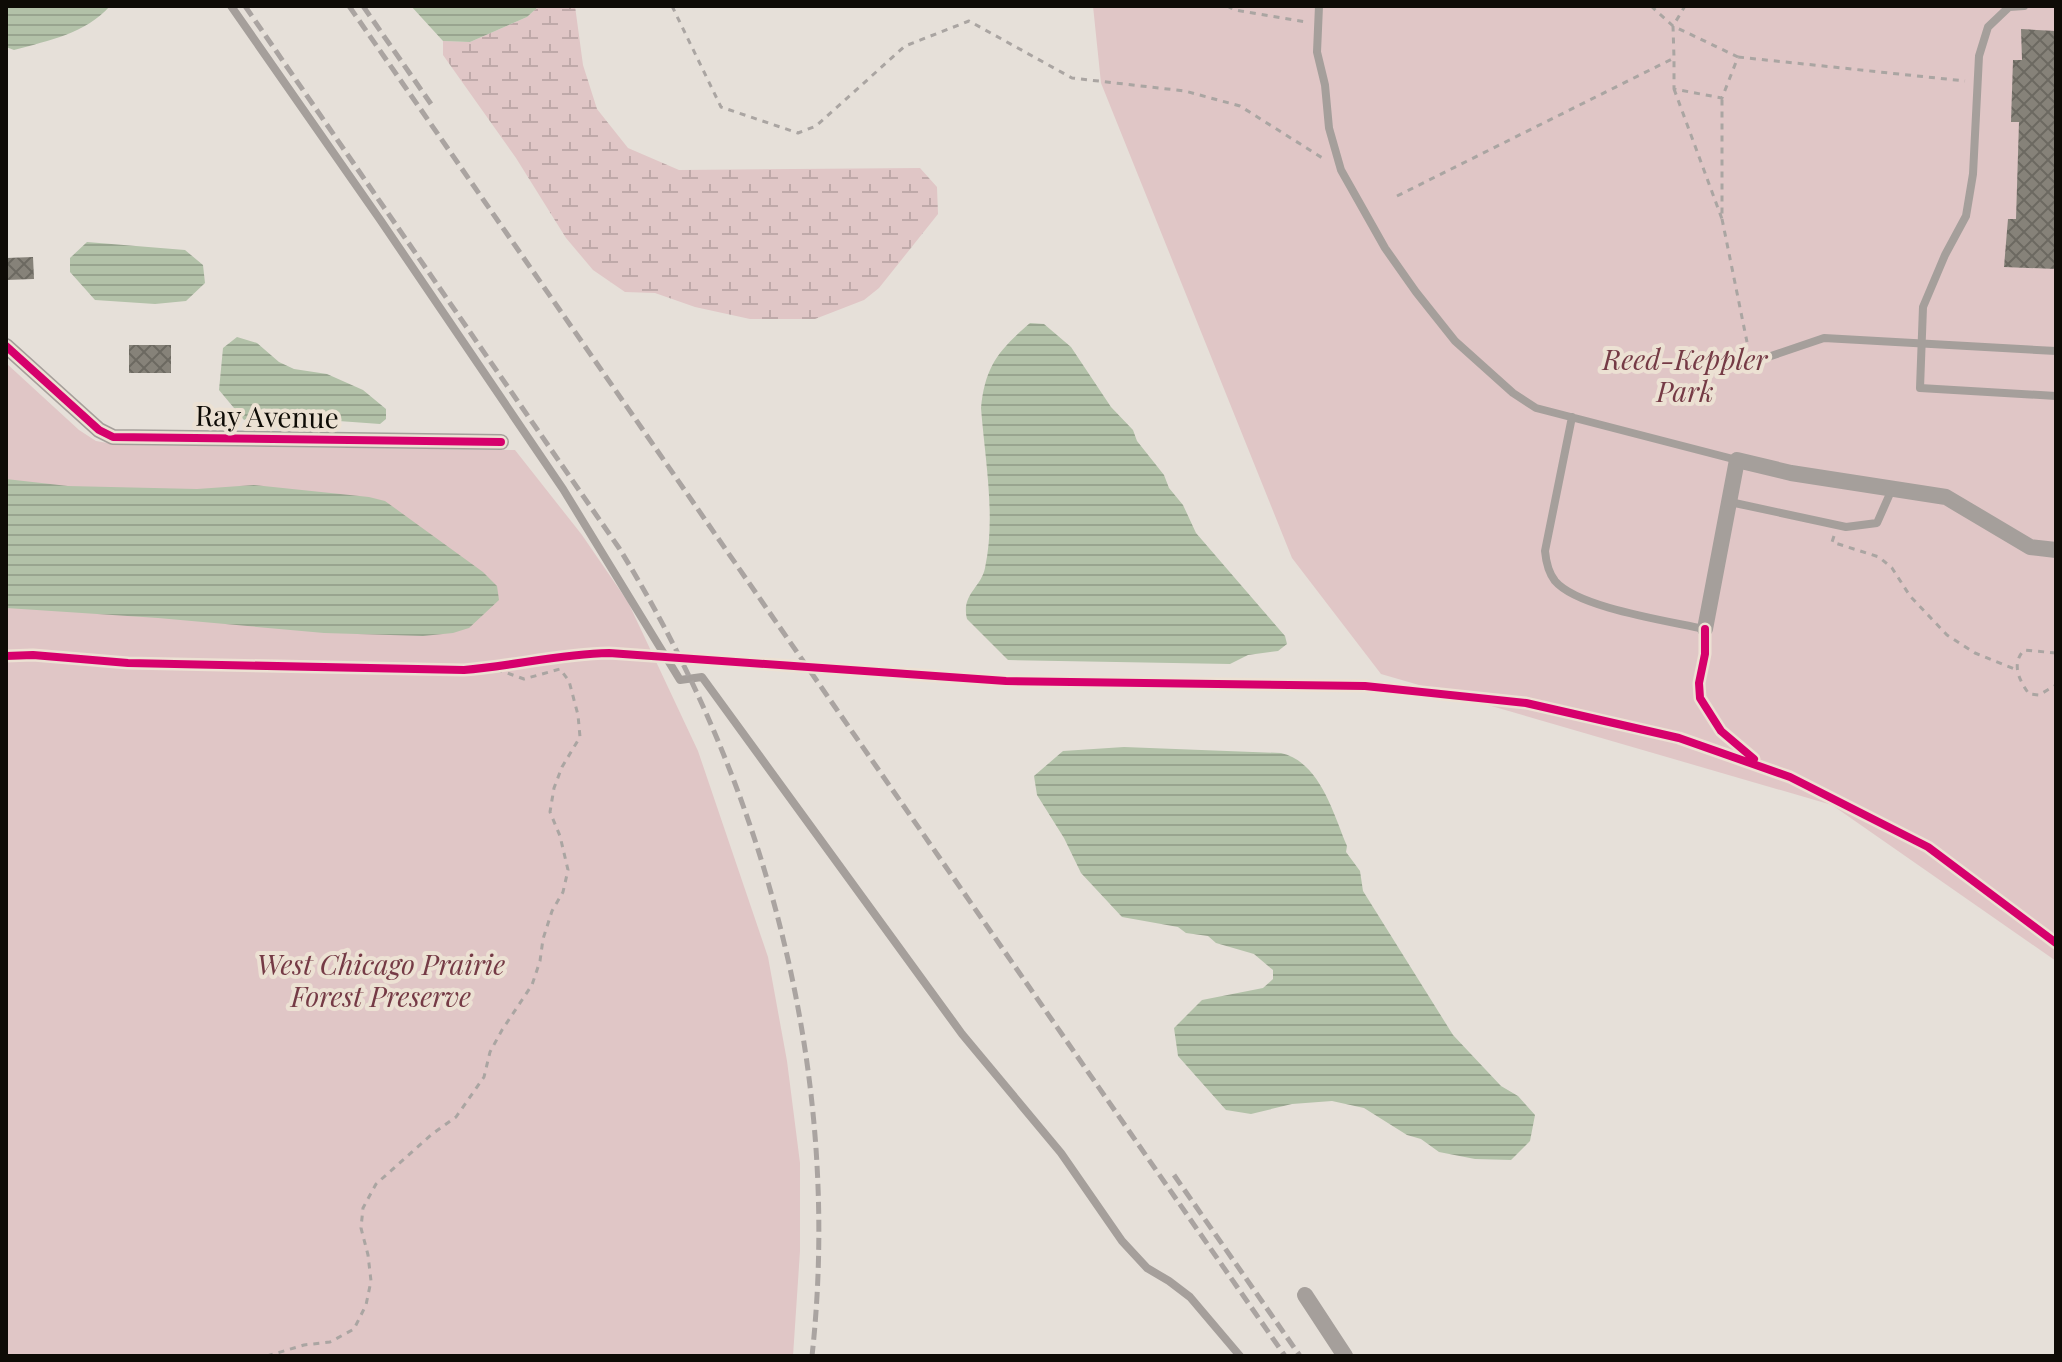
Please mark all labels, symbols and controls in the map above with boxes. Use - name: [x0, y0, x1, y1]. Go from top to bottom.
- park label: Reed-Keppler Park: [1602, 340, 1768, 409]
- street label: Ray Avenue: [195, 396, 339, 435]
- park label: West Chicago Prairie Forest Preserve: [257, 945, 505, 1014]

